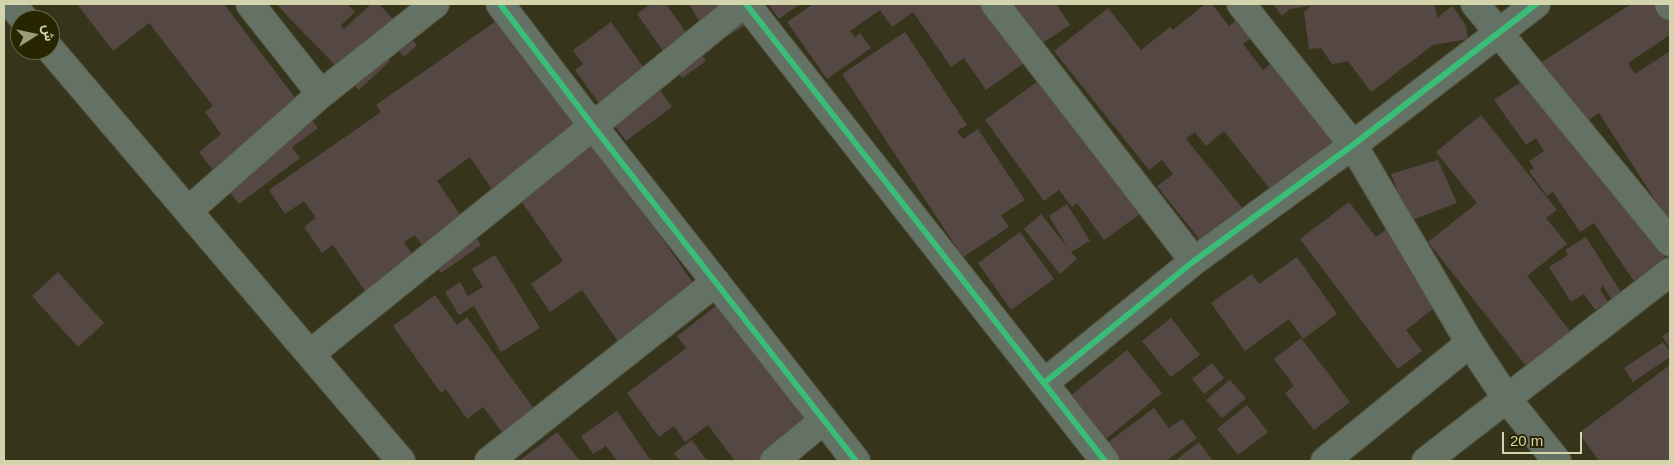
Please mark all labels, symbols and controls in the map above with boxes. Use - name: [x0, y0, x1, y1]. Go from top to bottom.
- north arrow: [10, 10, 60, 60]
- text: ش: [39, 23, 58, 42]
- scale bar: [1504, 422, 1584, 454]
- text: 20 m: [1510, 432, 1543, 449]

